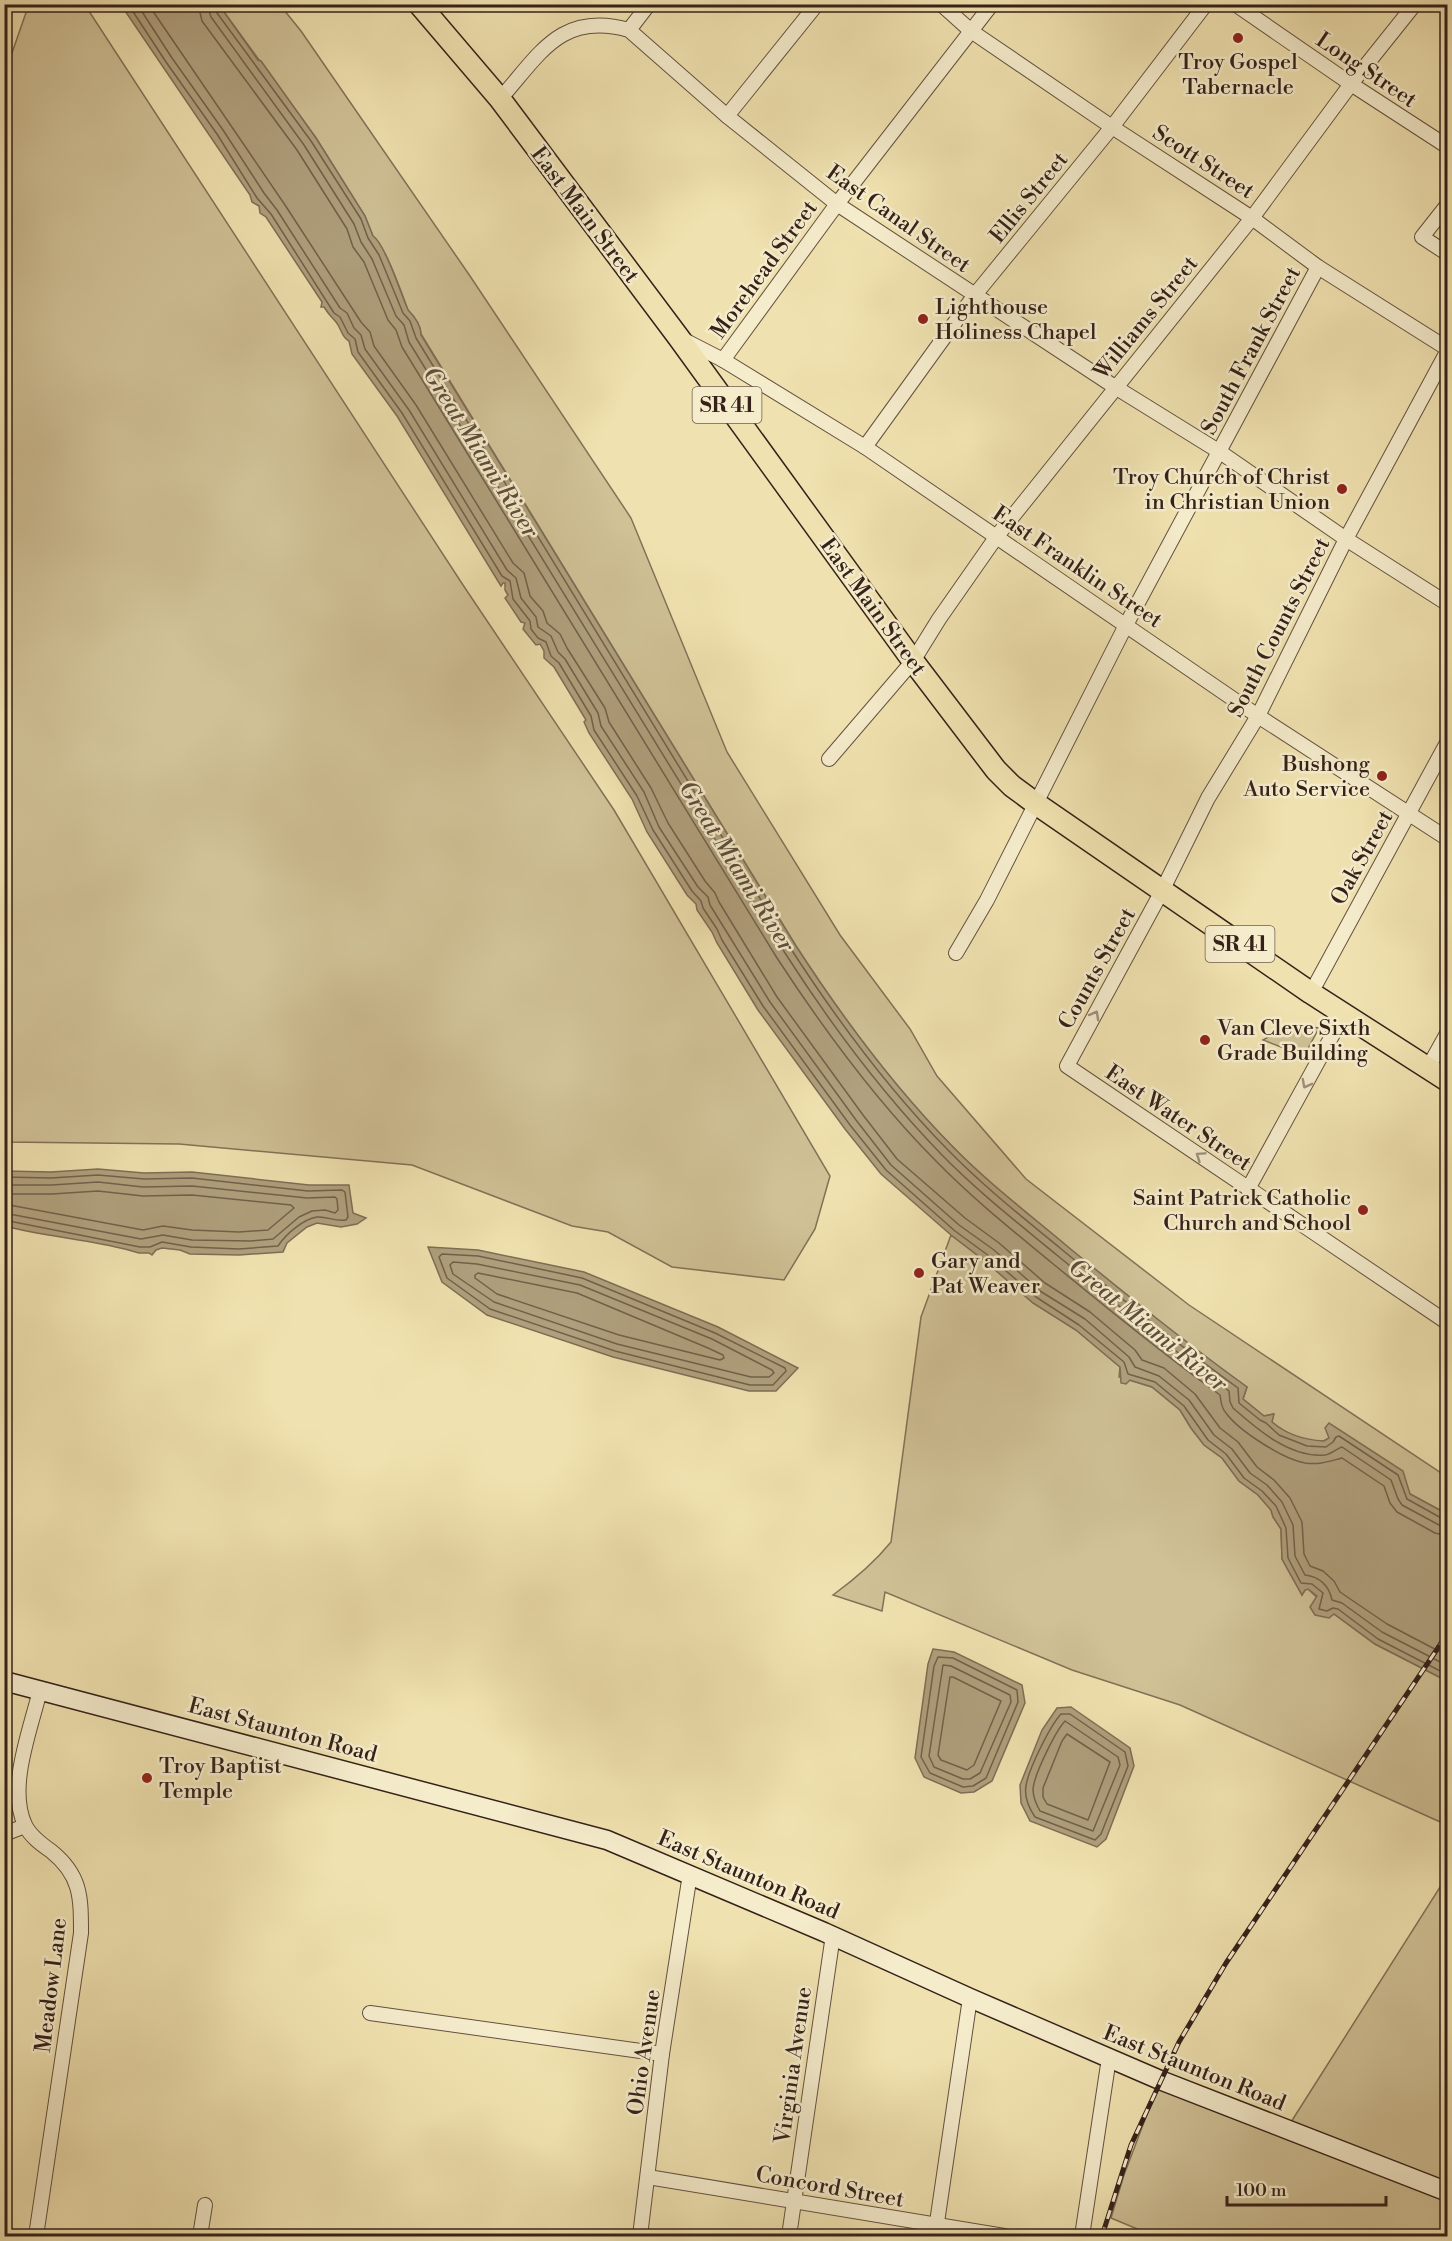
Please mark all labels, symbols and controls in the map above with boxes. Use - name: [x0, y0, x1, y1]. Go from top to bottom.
- street label: Long Street: [1311, 27, 1422, 114]
- marker: Troy Gospel Tabernacle: [1231, 31, 1245, 45]
- place label: Troy Gospel Tabernacle: [1178, 49, 1298, 101]
- street label: Scott Street: [1147, 119, 1259, 205]
- street label: East Main Street: [525, 141, 645, 289]
- street label: Ellis Street: [984, 147, 1074, 249]
- street label: East Canal Street: [821, 159, 976, 279]
- street label: Morehead Street: [705, 195, 824, 344]
- street label: Williams Street: [1088, 251, 1204, 386]
- street label: South Frank Street: [1196, 262, 1307, 440]
- place label: Lighthouse Holiness Chapel: [935, 294, 1097, 346]
- marker: Lighthouse Holiness Chapel: [916, 312, 930, 326]
- water label: Great Miami River: [415, 361, 545, 544]
- road number: SR 41: [692, 387, 762, 423]
- place label: Troy Church of Christ in Christian Union: [1113, 464, 1330, 516]
- marker: Troy Church of Christ in Christian Union: [1335, 482, 1349, 496]
- street label: East Franklin Street: [987, 500, 1167, 634]
- street label: East Main Street: [814, 533, 932, 681]
- street label: South Counts Street: [1222, 533, 1336, 722]
- place label: Bushong Auto Service: [1243, 751, 1371, 803]
- marker: Bushong Auto Service: [1375, 769, 1389, 783]
- water label: Great Miami River: [671, 775, 801, 958]
- street label: Oak Street: [1325, 805, 1399, 910]
- street label: Counts Street: [1053, 903, 1142, 1034]
- road number: SR 41: [1206, 926, 1274, 962]
- one-way arrow: [1088, 1011, 1099, 1021]
- place label: Van Cleve Sixth Grade Building: [1216, 1015, 1371, 1067]
- marker: Van Cleve Sixth Grade Building: [1198, 1033, 1212, 1047]
- street label: East Water Street: [1100, 1059, 1257, 1177]
- one-way arrow: [1302, 1077, 1313, 1088]
- one-way arrow: [1195, 1152, 1206, 1163]
- place label: Saint Patrick Catholic Church and School: [1133, 1185, 1351, 1237]
- marker: Saint Patrick Catholic Church and School: [1356, 1203, 1370, 1217]
- place label: Gary and Pat Weaver: [931, 1248, 1040, 1300]
- water label: Great Miami River: [1062, 1252, 1234, 1400]
- marker: Gary and Pat Weaver: [912, 1266, 926, 1280]
- street label: East Staunton Road: [185, 1692, 381, 1769]
- place label: Troy Baptist Temple: [159, 1753, 282, 1805]
- marker: Troy Baptist Temple: [140, 1771, 154, 1785]
- street label: East Staunton Road: [654, 1825, 844, 1926]
- street label: Meadow Lane: [30, 1916, 73, 2054]
- street label: Virginia Avenue: [769, 1985, 818, 2146]
- street label: Ohio Avenue: [622, 1987, 667, 2117]
- street label: East Staunton Road: [1099, 2019, 1290, 2118]
- street label: Concord Street: [753, 2161, 906, 2214]
- scale bar: [1227, 2169, 1386, 2207]
- text: 100 m: [1236, 2179, 1287, 2202]

